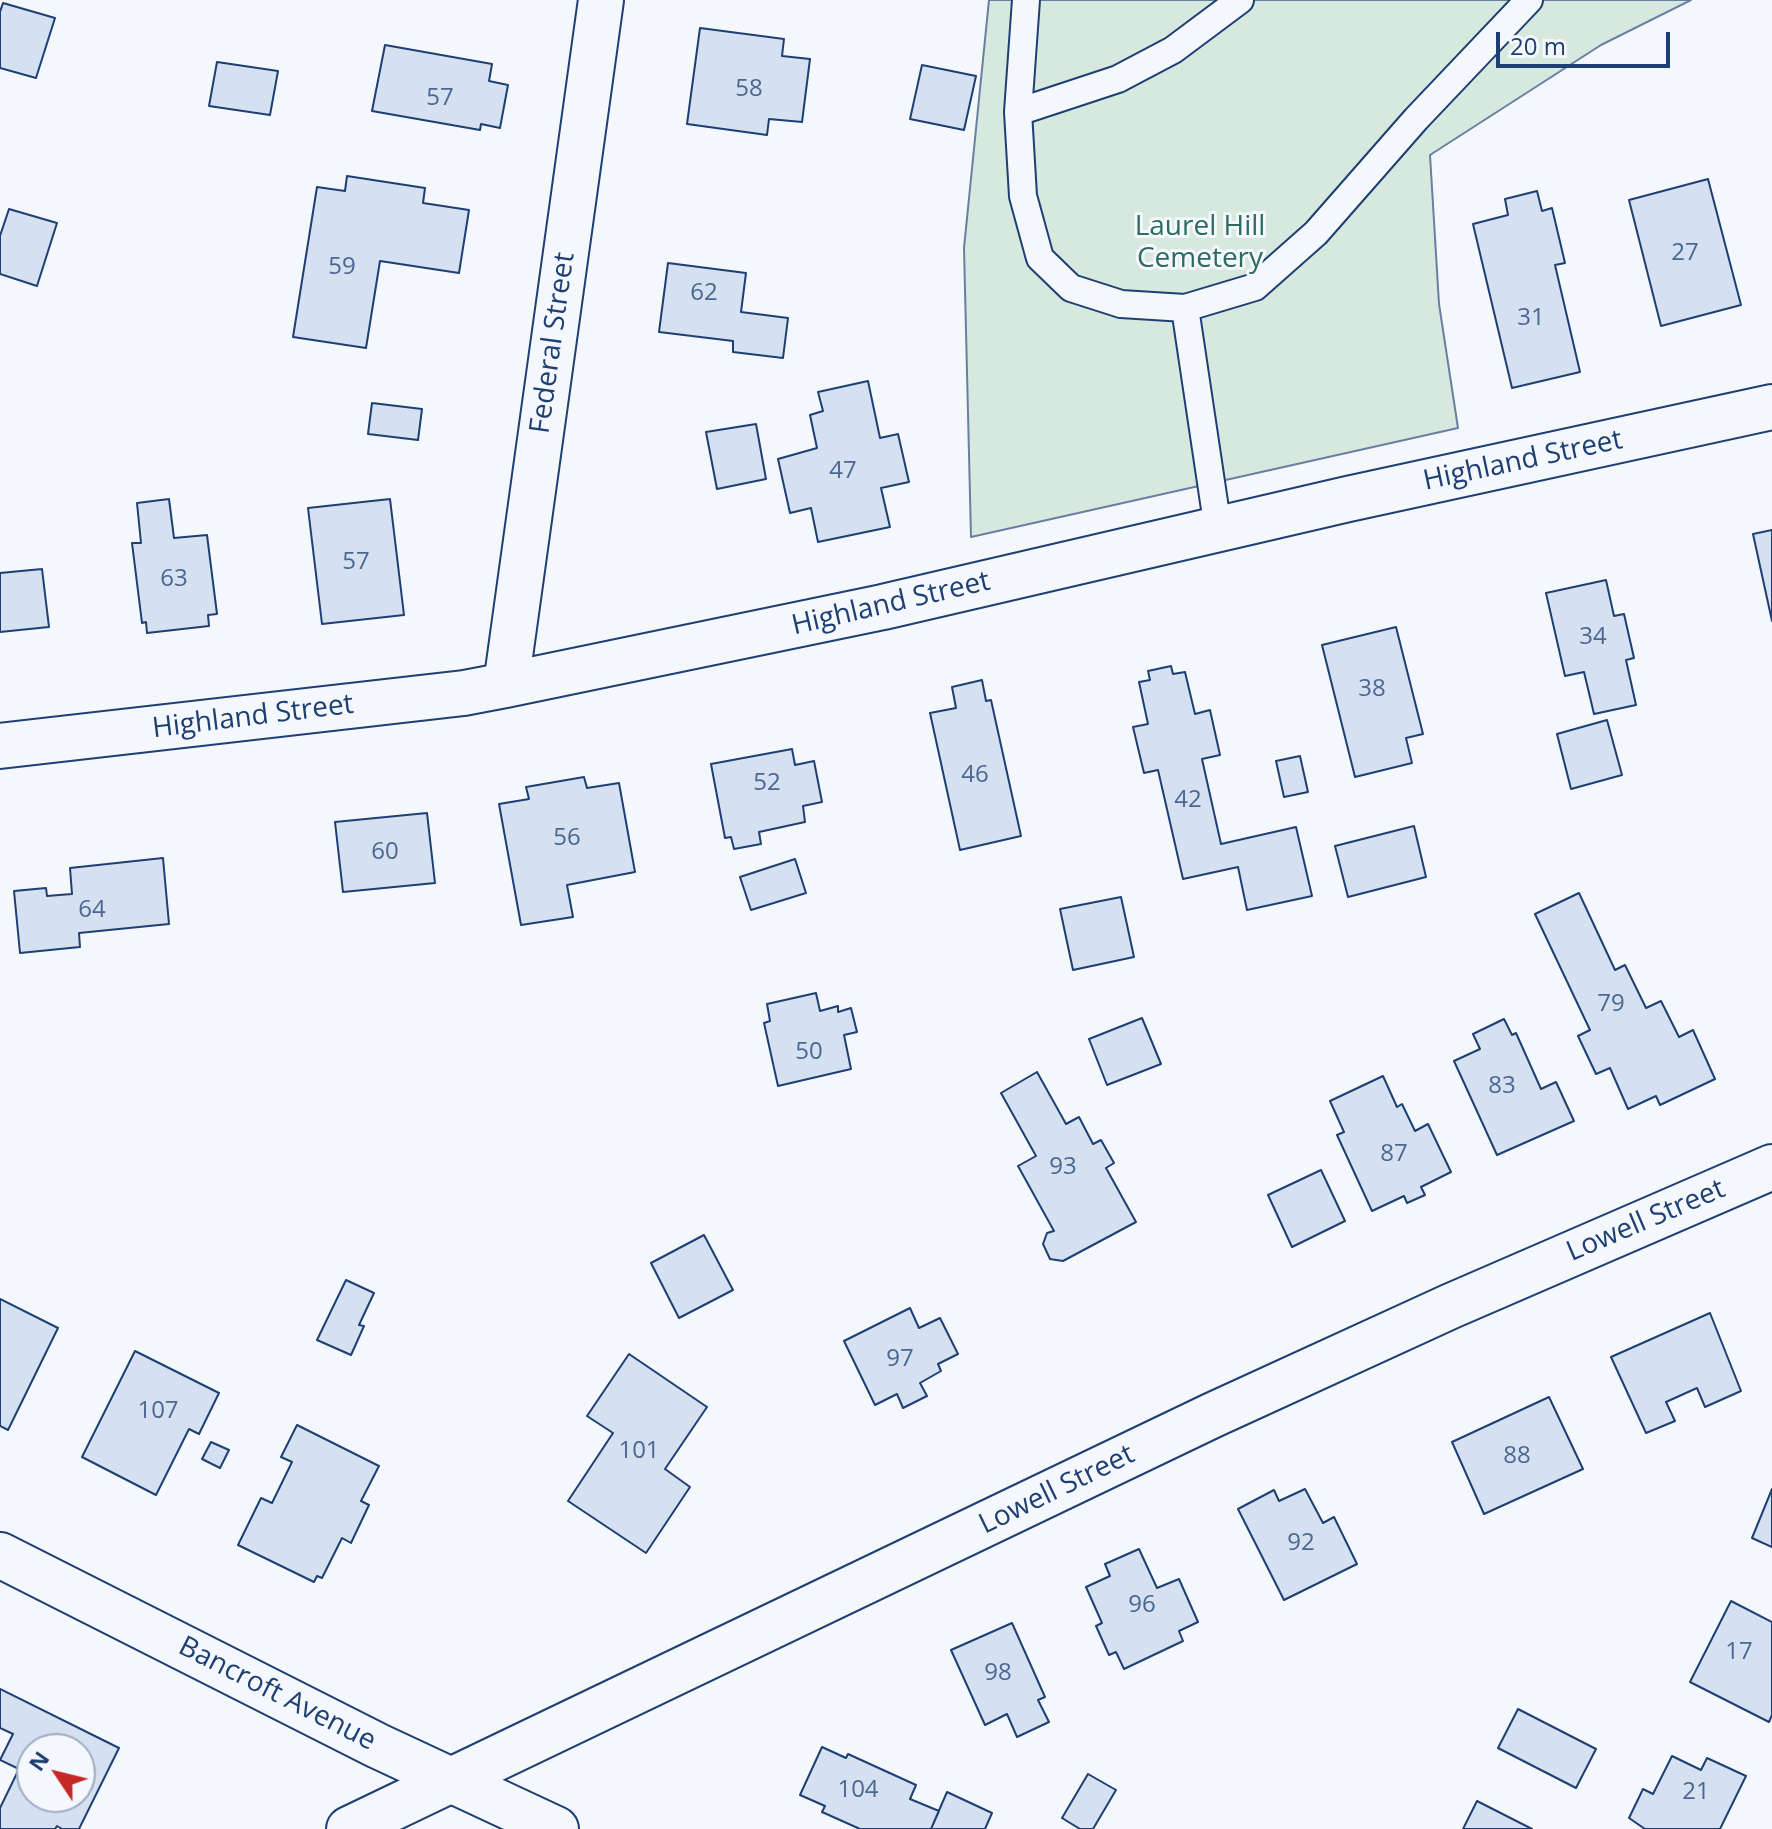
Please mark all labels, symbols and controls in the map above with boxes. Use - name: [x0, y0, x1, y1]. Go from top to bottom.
- scale bar: [1500, 16, 1674, 66]
- text: 20 m: [1510, 29, 1566, 62]
- house number: 58: [735, 75, 763, 103]
- house number: 57: [426, 84, 454, 112]
- park label: Laurel Hill Cemetery: [1135, 210, 1265, 276]
- house number: 27: [1671, 239, 1699, 267]
- street label: Federal Street: [524, 250, 582, 436]
- house number: 59: [328, 253, 356, 281]
- house number: 62: [690, 279, 718, 307]
- house number: 31: [1517, 304, 1545, 332]
- street label: Highland Street: [1420, 424, 1626, 498]
- house number: 47: [829, 457, 857, 485]
- house number: 57: [342, 548, 370, 576]
- house number: 63: [160, 565, 188, 593]
- street label: Highland Street: [789, 565, 993, 643]
- house number: 34: [1579, 623, 1607, 651]
- house number: 38: [1358, 675, 1386, 703]
- street label: Highland Street: [150, 688, 356, 746]
- house number: 46: [961, 761, 989, 789]
- house number: 52: [753, 769, 781, 797]
- house number: 42: [1174, 786, 1202, 814]
- house number: 56: [553, 824, 581, 852]
- house number: 60: [371, 838, 399, 866]
- house number: 64: [78, 896, 106, 924]
- house number: 79: [1597, 990, 1625, 1018]
- house number: 50: [795, 1038, 823, 1066]
- house number: 83: [1488, 1072, 1516, 1100]
- house number: 87: [1380, 1140, 1408, 1168]
- house number: 93: [1049, 1153, 1077, 1181]
- street label: Lowell Street: [1562, 1173, 1730, 1269]
- house number: 97: [886, 1345, 914, 1373]
- house number: 107: [137, 1397, 179, 1425]
- house number: 101: [618, 1437, 660, 1465]
- street label: Lowell Street: [974, 1438, 1140, 1542]
- house number: 88: [1503, 1442, 1531, 1470]
- house number: 92: [1287, 1529, 1315, 1557]
- house number: 96: [1128, 1591, 1156, 1619]
- street label: Bancroft Avenue: [173, 1630, 381, 1758]
- house number: 17: [1725, 1638, 1753, 1666]
- house number: 98: [984, 1659, 1012, 1687]
- north arrow: [16, 1733, 96, 1813]
- text: N: [21, 1744, 55, 1776]
- house number: 104: [837, 1776, 879, 1804]
- house number: 21: [1682, 1778, 1710, 1806]

